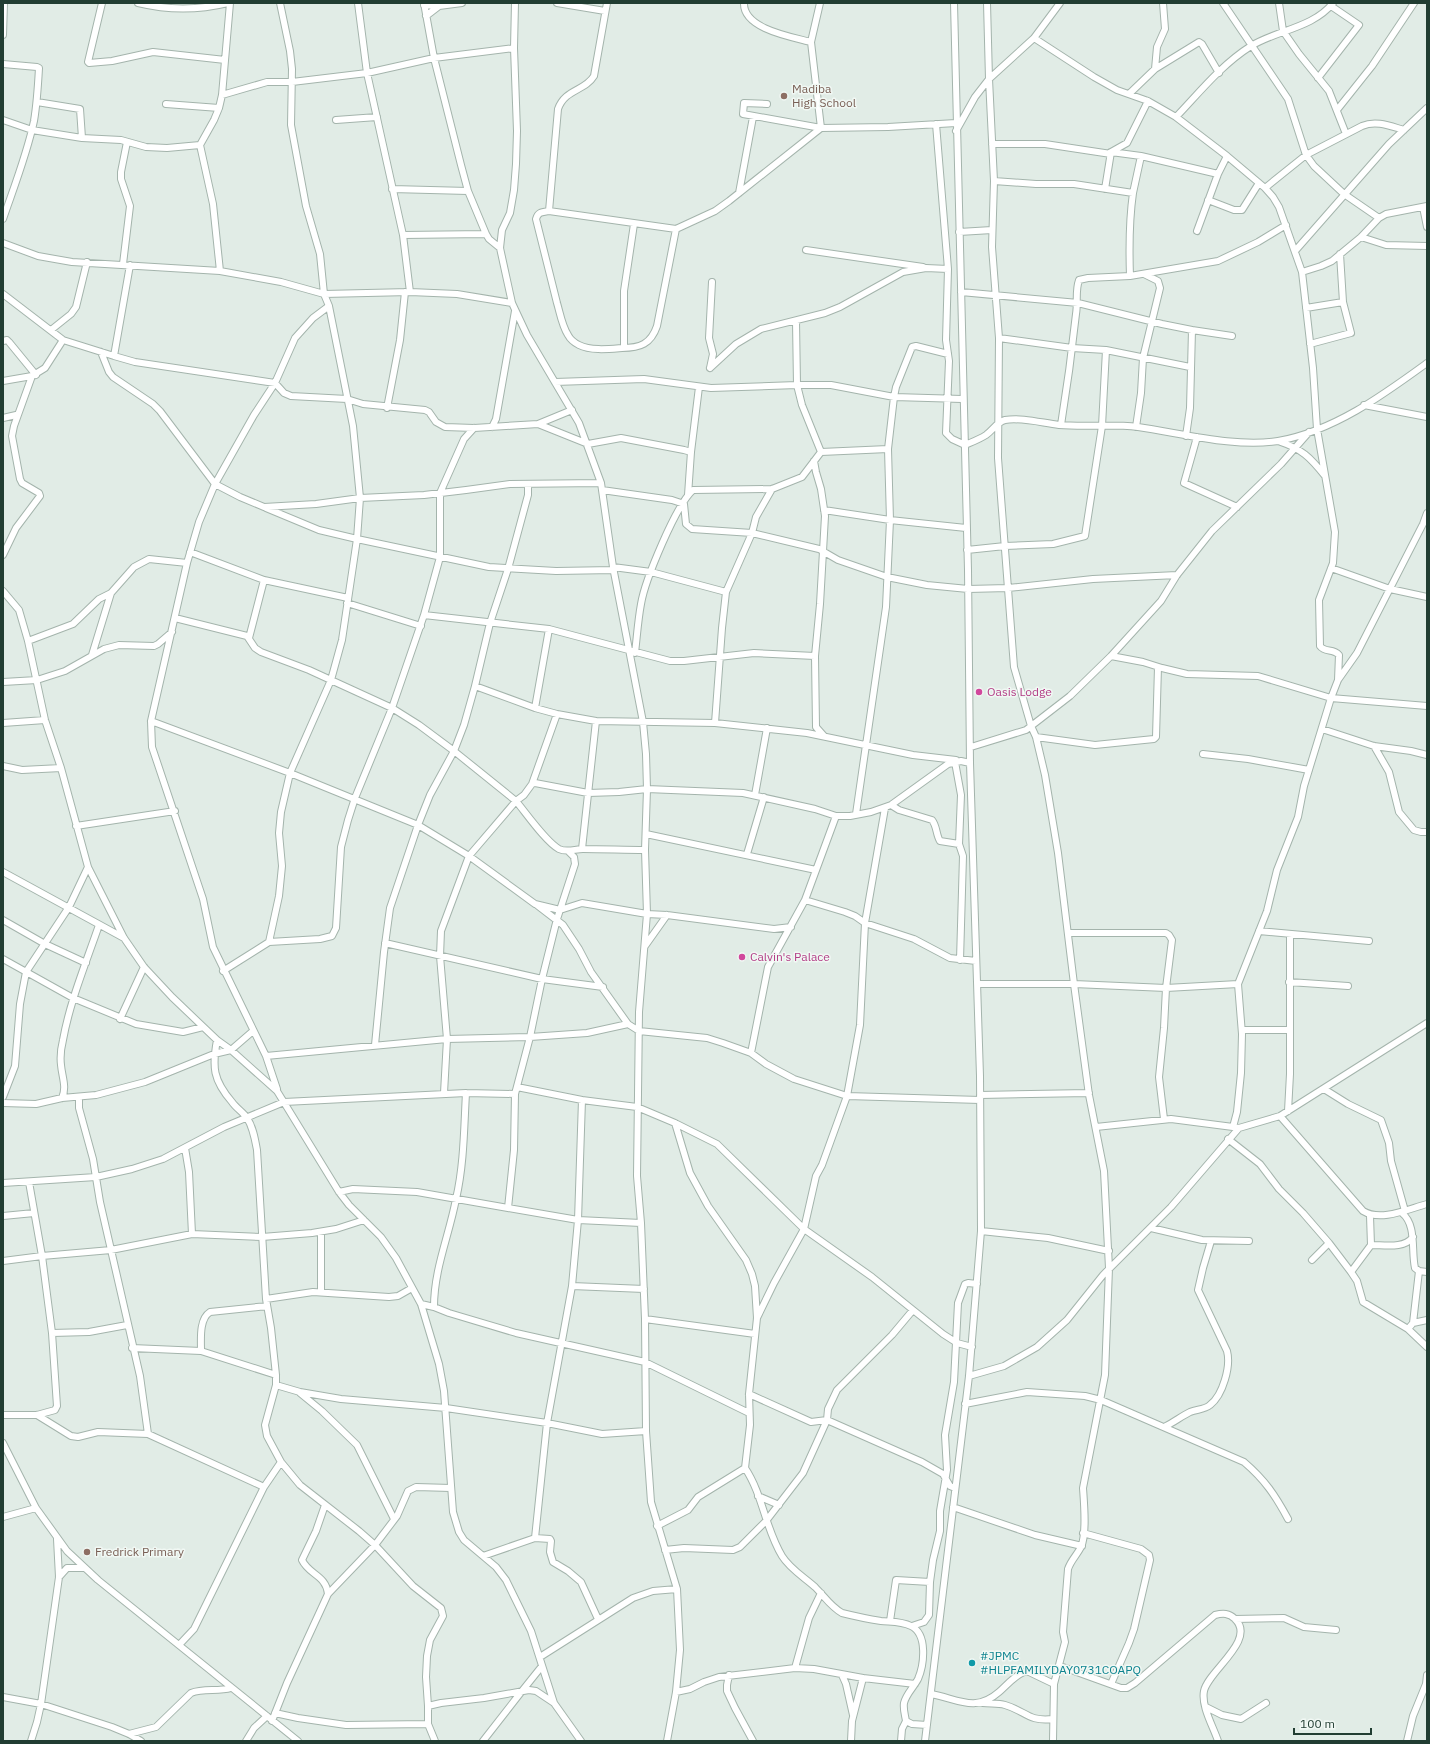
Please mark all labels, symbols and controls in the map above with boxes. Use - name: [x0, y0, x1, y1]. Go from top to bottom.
- place label: Madiba High School: [792, 81, 856, 110]
- marker: Madiba High School: [779, 91, 789, 101]
- place label: Oasis Lodge: [987, 684, 1052, 699]
- marker: Oasis Lodge: [974, 687, 984, 697]
- place label: Calvin's Palace: [750, 949, 830, 964]
- marker: Calvin's Palace: [737, 952, 747, 962]
- place label: Fredrick Primary: [95, 1544, 184, 1559]
- marker: Fredrick Primary: [82, 1547, 92, 1557]
- place label: #JPMC #HLPFAMILYDAY0731COAPQ: [980, 1648, 1141, 1677]
- marker: #JPMC #HLPFAMILYDAY0731COAPQ: [967, 1658, 977, 1668]
- scale bar: [1294, 1710, 1371, 1736]
- text: 100 m: [1300, 1716, 1335, 1731]

